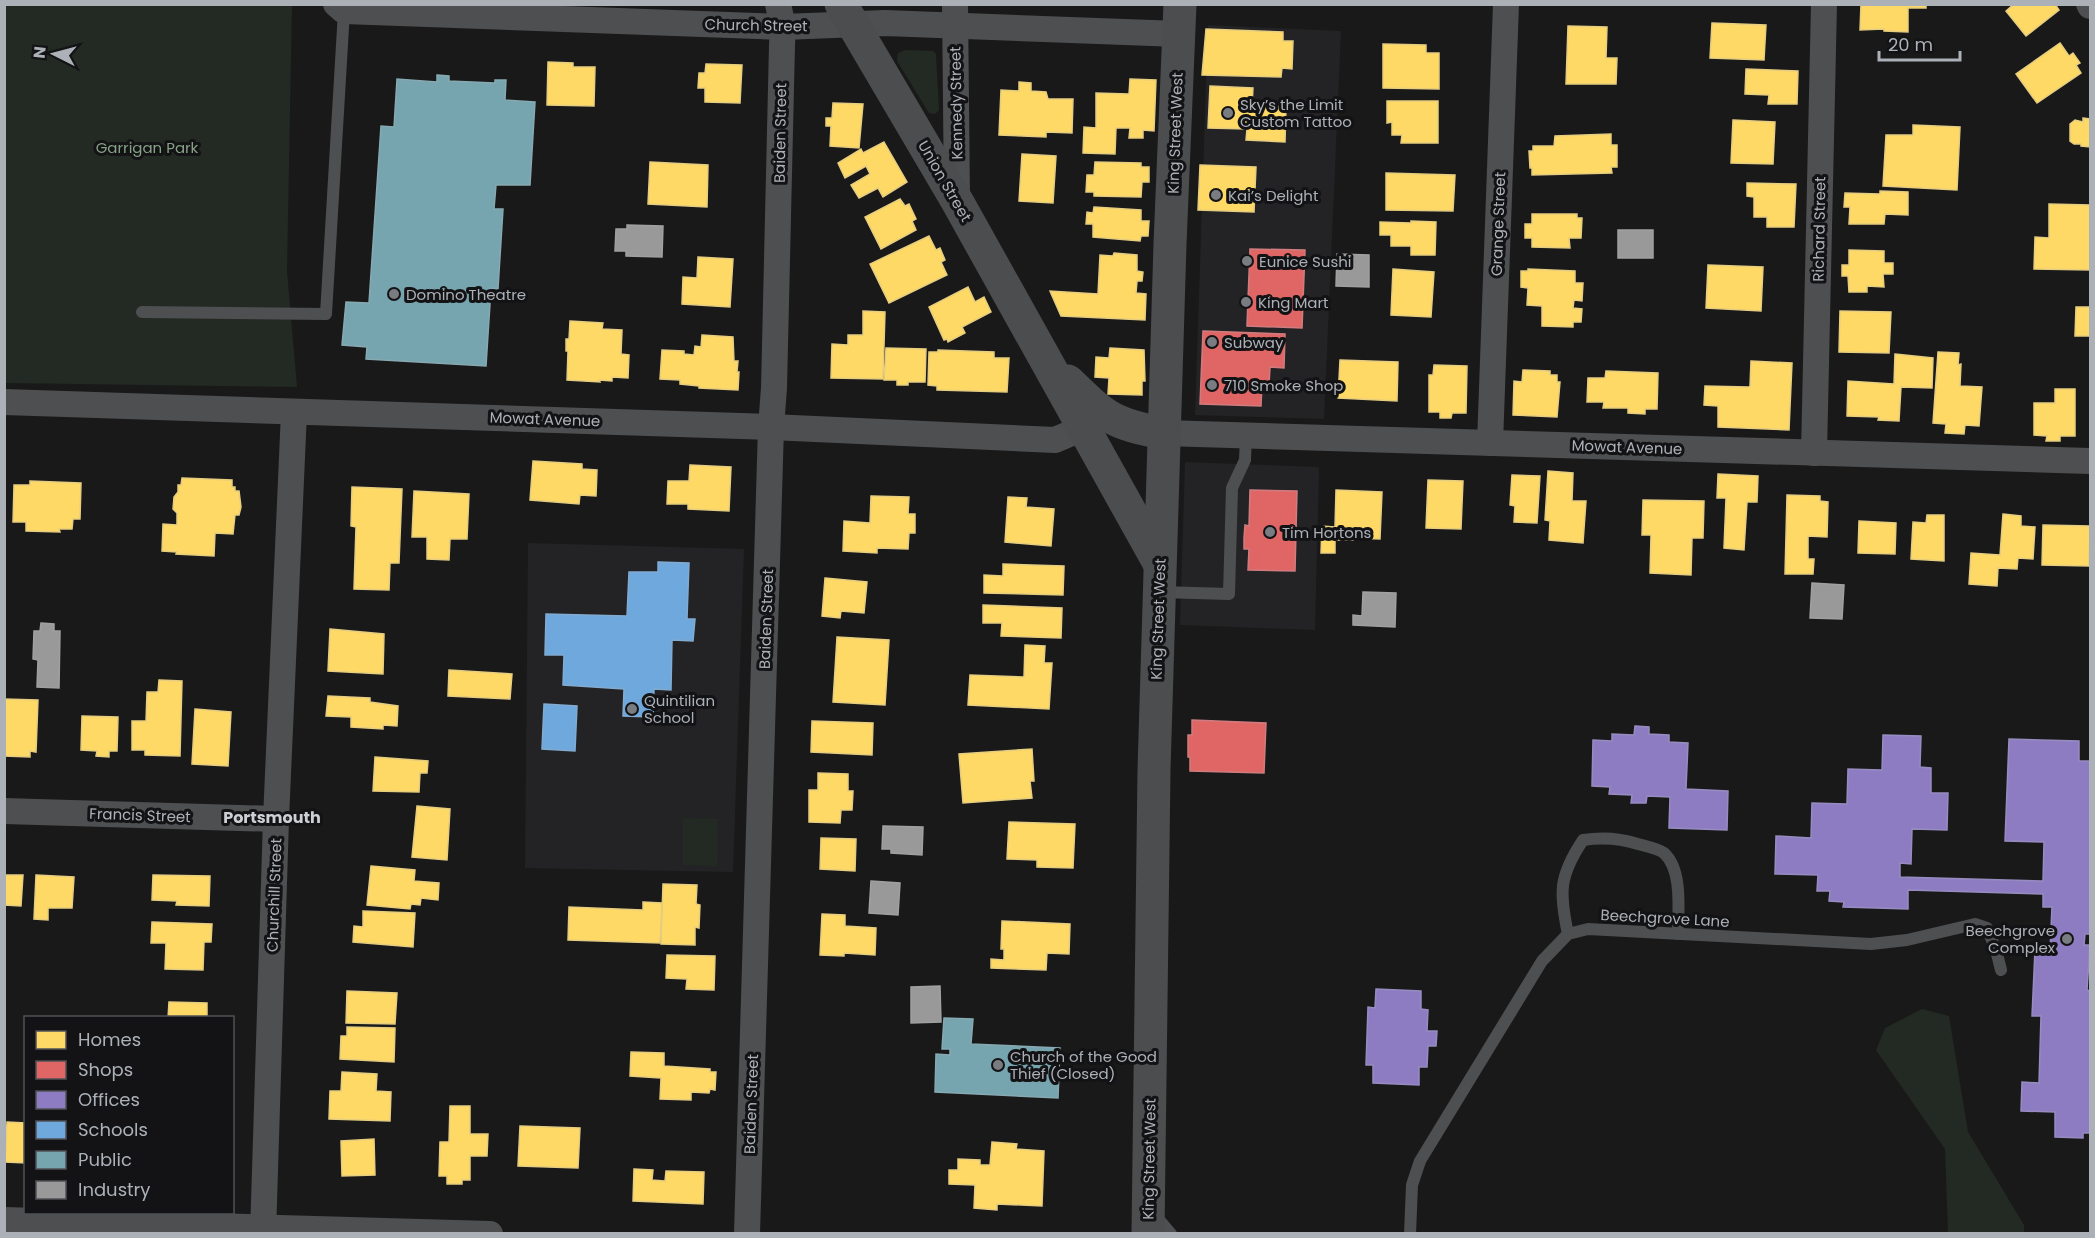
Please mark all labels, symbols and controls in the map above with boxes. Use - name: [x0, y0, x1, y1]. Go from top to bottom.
- street label: Church Street: [704, 14, 808, 36]
- north arrow: [24, 24, 84, 84]
- scale bar: [1879, 24, 1960, 62]
- text: 20 m: [1888, 32, 1933, 57]
- text: N: [28, 45, 52, 60]
- street label: Kennedy Street: [945, 46, 967, 160]
- street label: King Street West: [1162, 72, 1188, 194]
- street label: Baiden Street: [769, 83, 791, 183]
- place label: Sky’s the Limit Custom Tattoo: [1240, 94, 1352, 132]
- marker: Sky’s the Limit Custom Tattoo: [1221, 106, 1235, 120]
- park label: Garrigan Park: [96, 137, 199, 158]
- street label: Union Street: [913, 137, 977, 225]
- street label: Grange Street: [1486, 171, 1510, 277]
- street label: Richard Street: [1808, 176, 1830, 282]
- place label: Kai’s Delight: [1228, 185, 1318, 206]
- marker: Kai’s Delight: [1209, 188, 1223, 202]
- place label: Eunice Sushi: [1259, 251, 1352, 272]
- marker: Eunice Sushi: [1240, 254, 1254, 268]
- place label: Domino Theatre: [406, 284, 526, 305]
- marker: Domino Theatre: [387, 287, 401, 301]
- place label: King Mart: [1258, 292, 1329, 313]
- marker: King Mart: [1239, 295, 1253, 309]
- place label: Subway: [1224, 332, 1284, 353]
- marker: Subway: [1205, 335, 1219, 349]
- place label: 710 Smoke Shop: [1224, 375, 1343, 396]
- marker: 710 Smoke Shop: [1205, 378, 1219, 392]
- street label: Mowat Avenue: [489, 407, 601, 431]
- street label: Mowat Avenue: [1571, 435, 1683, 459]
- place label: Tim Hortons: [1282, 522, 1371, 543]
- marker: Tim Hortons: [1263, 525, 1277, 539]
- street label: King Street West: [1145, 558, 1171, 680]
- street label: Baiden Street: [754, 569, 778, 669]
- place label: Quintilian School: [644, 690, 715, 728]
- marker: Quintilian School: [625, 702, 639, 716]
- street label: Francis Street: [89, 803, 191, 827]
- district label: Portsmouth: [223, 806, 321, 829]
- street label: Churchill Street: [262, 838, 286, 952]
- street label: Beechgrove Lane: [1600, 904, 1730, 932]
- place label: Beechgrove Complex: [1965, 920, 2055, 958]
- marker: Beechgrove Complex: [2060, 932, 2074, 946]
- legend: [24, 1016, 234, 1214]
- text: Homes: [78, 1027, 141, 1052]
- place label: Church of the Good Thief (Closed): [1010, 1046, 1157, 1084]
- street label: Baiden Street: [739, 1054, 763, 1154]
- text: Shops: [78, 1057, 133, 1082]
- marker: Church of the Good Thief (Closed): [991, 1058, 1005, 1072]
- text: Offices: [78, 1087, 140, 1112]
- street label: King Street West: [1137, 1098, 1161, 1220]
- text: Schools: [78, 1117, 148, 1142]
- text: Public: [78, 1147, 132, 1172]
- text: Industry: [78, 1177, 150, 1202]

